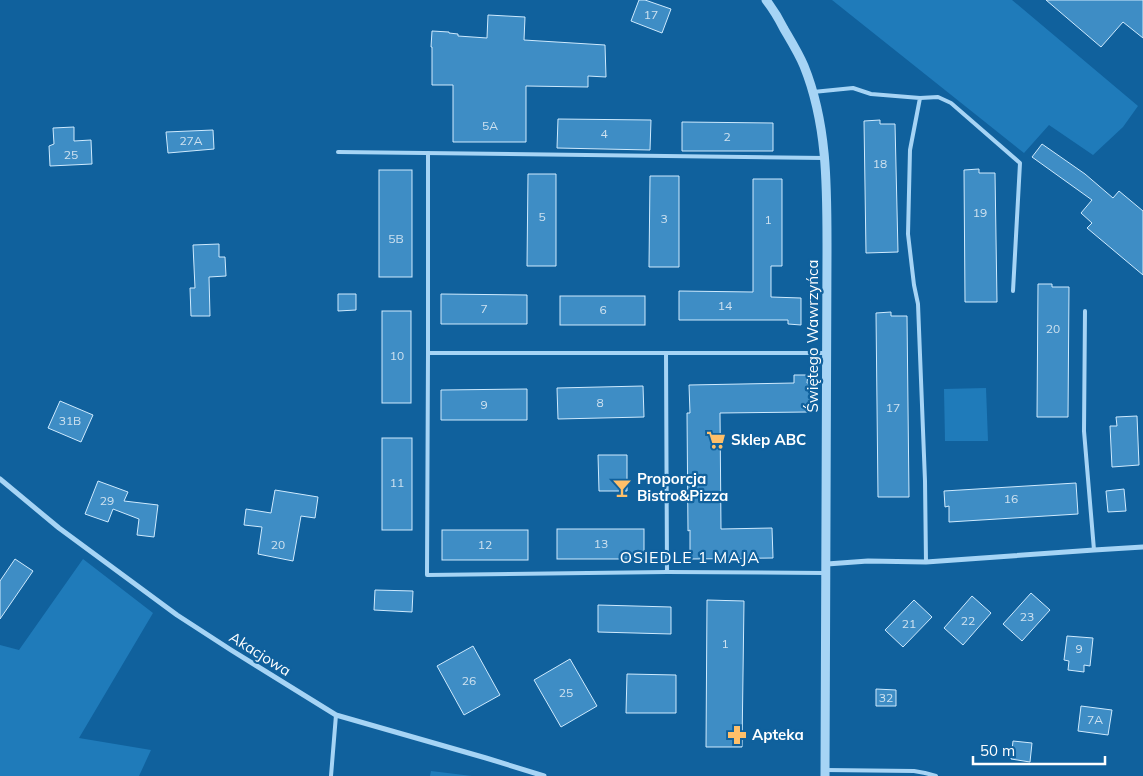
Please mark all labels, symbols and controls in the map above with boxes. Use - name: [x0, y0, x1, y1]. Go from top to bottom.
- house number: 17: [644, 7, 658, 22]
- house number: 5A: [482, 118, 498, 133]
- house number: 4: [600, 126, 608, 141]
- house number: 2: [723, 129, 731, 144]
- house number: 27A: [179, 133, 203, 148]
- house number: 25: [64, 147, 78, 162]
- house number: 18: [873, 156, 887, 171]
- house number: 19: [973, 205, 987, 220]
- house number: 5: [538, 209, 546, 224]
- house number: 3: [660, 211, 668, 226]
- house number: 1: [764, 212, 772, 227]
- house number: 5B: [388, 231, 404, 246]
- street label: Świętego Wawrzyńca: [803, 260, 822, 412]
- house number: 14: [718, 298, 732, 313]
- house number: 7: [480, 301, 488, 316]
- house number: 6: [599, 302, 607, 317]
- house number: 20: [1046, 321, 1060, 336]
- house number: 10: [390, 348, 404, 363]
- house number: 8: [596, 395, 604, 410]
- house number: 9: [480, 397, 488, 412]
- house number: 17: [886, 400, 900, 415]
- house number: 31B: [59, 413, 81, 428]
- supermarket icon: Sklep ABC: [705, 429, 727, 451]
- place label: Sklep ABC: [731, 430, 806, 449]
- place label: Proporcja Bistro&Pizza: [637, 469, 728, 505]
- house number: 11: [390, 475, 404, 490]
- bar icon: Proporcja Bistro&Pizza: [611, 477, 633, 499]
- house number: 16: [1004, 491, 1018, 506]
- house number: 29: [100, 493, 114, 508]
- house number: 13: [594, 536, 608, 551]
- house number: 20: [271, 537, 285, 552]
- house number: 12: [478, 537, 492, 552]
- district label: OSIEDLE 1 MAJA: [620, 547, 760, 567]
- house number: 23: [1020, 609, 1034, 624]
- house number: 22: [961, 613, 975, 628]
- house number: 21: [902, 616, 916, 631]
- street label: Akacjowa: [226, 627, 295, 680]
- house number: 1: [721, 636, 729, 651]
- house number: 9: [1075, 641, 1083, 656]
- house number: 26: [462, 673, 476, 688]
- house number: 25: [559, 685, 573, 700]
- house number: 32: [879, 690, 893, 705]
- house number: 7A: [1087, 712, 1103, 727]
- pharmacy icon: Apteka: [726, 724, 748, 746]
- place label: Apteka: [752, 725, 804, 744]
- scale bar: [973, 734, 1106, 766]
- text: 50 m: [980, 741, 1015, 760]

